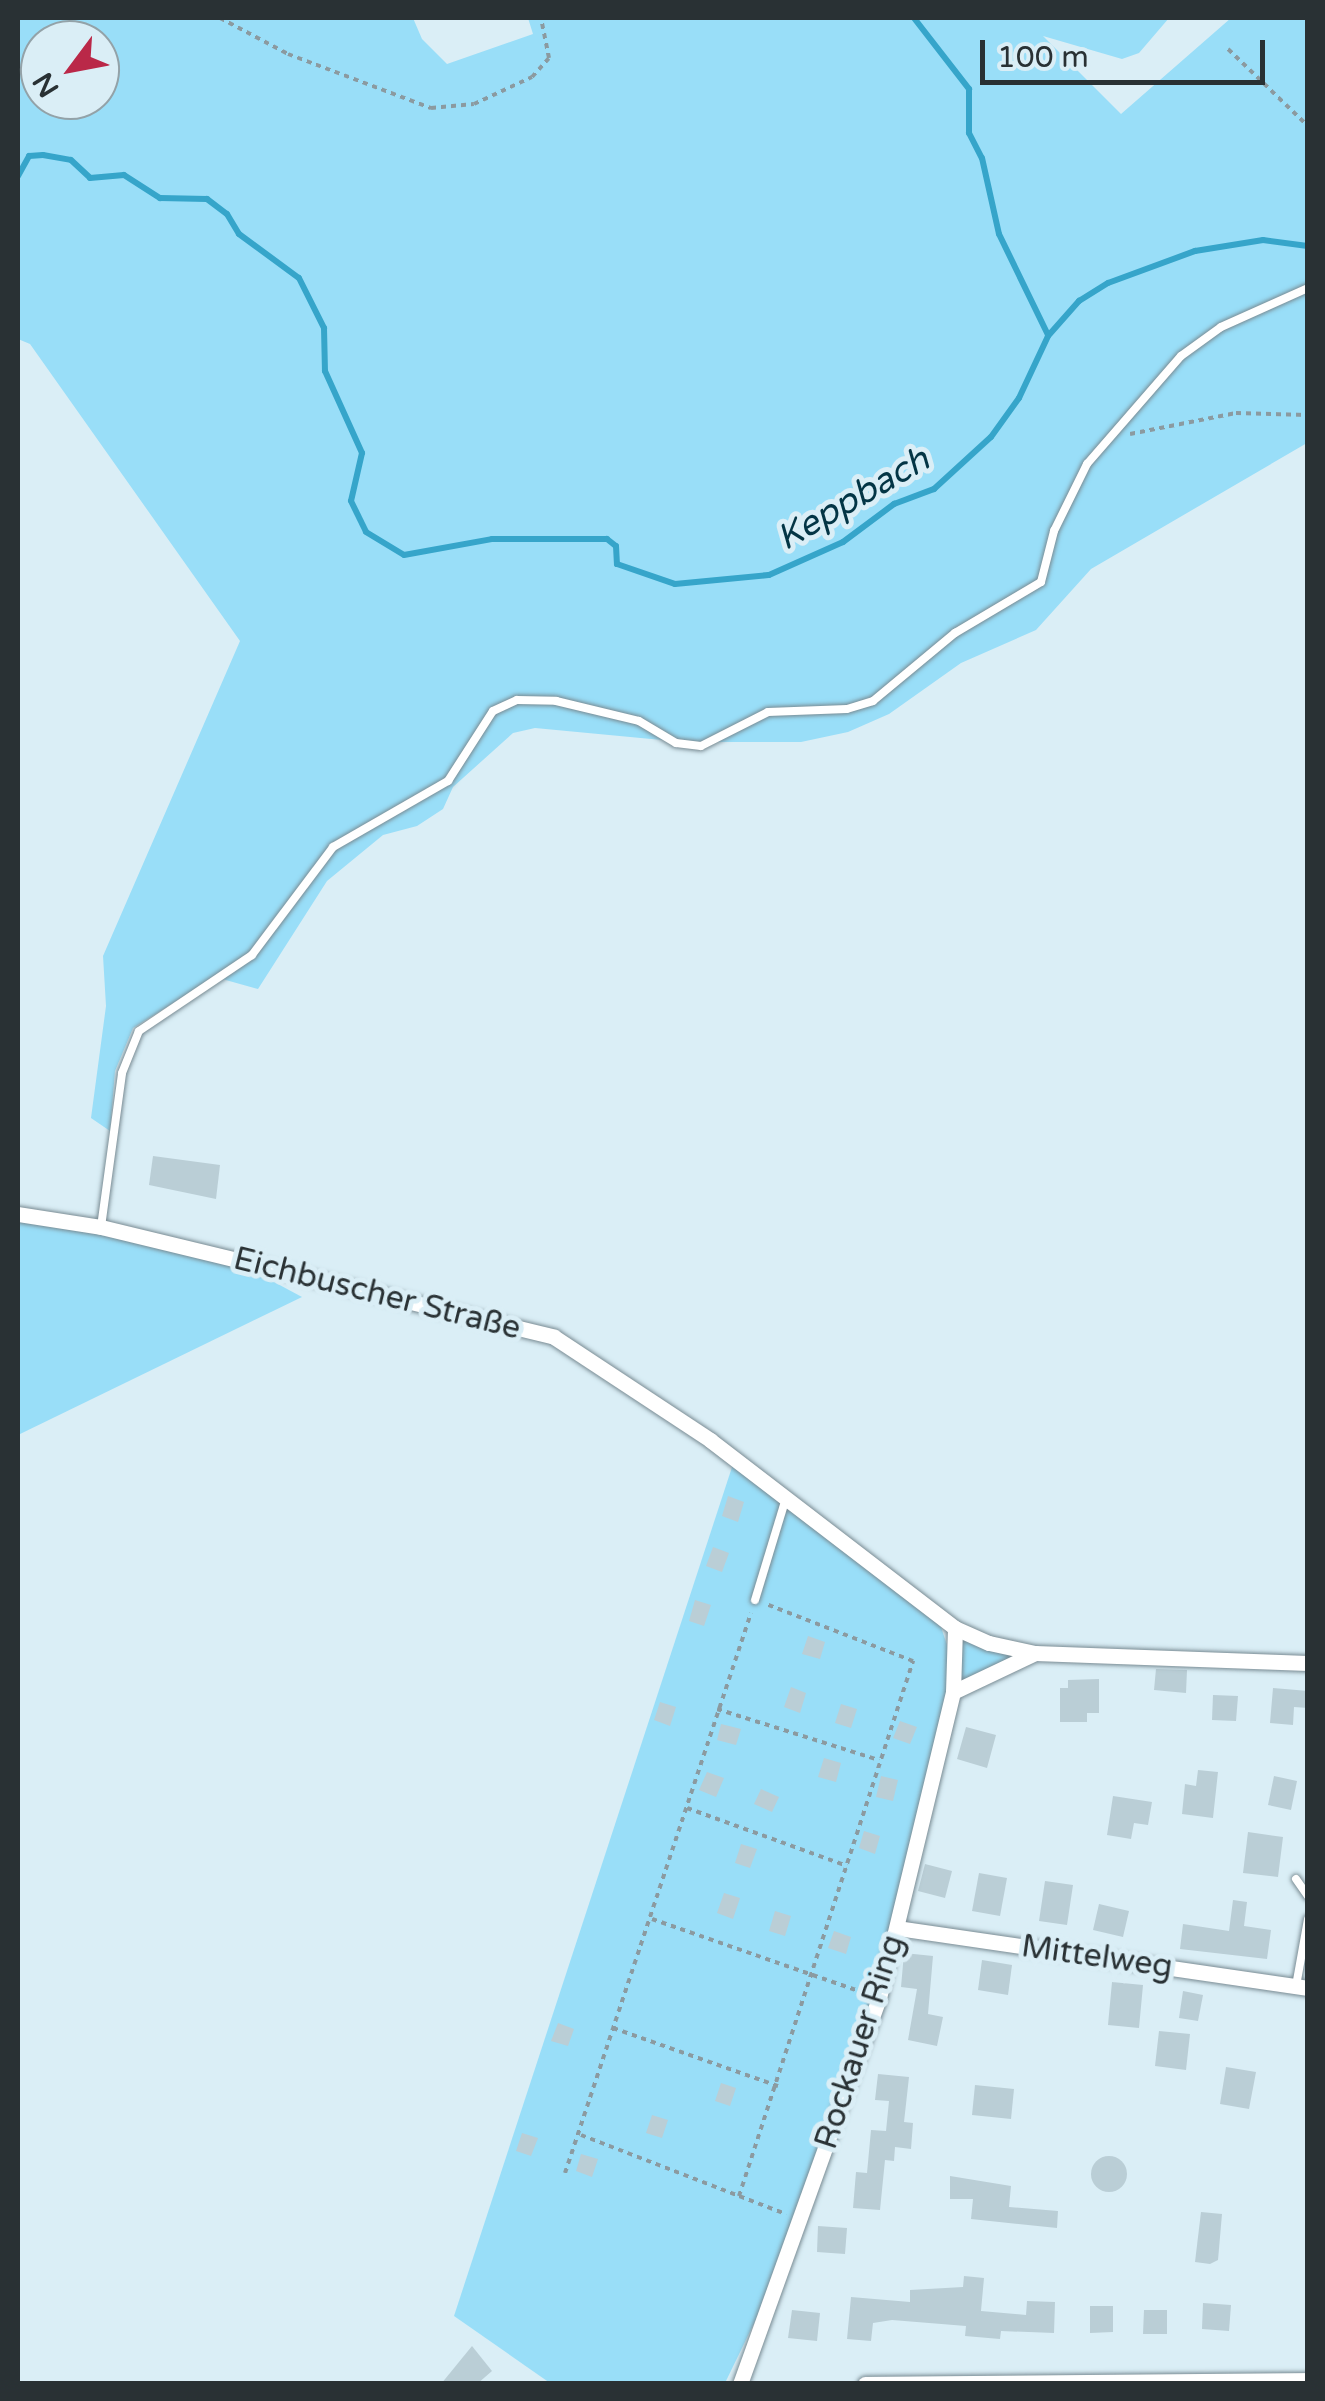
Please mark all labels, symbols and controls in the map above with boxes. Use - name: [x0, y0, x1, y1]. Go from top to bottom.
- north arrow: [20, 20, 120, 120]
- scale bar: [985, 20, 1270, 82]
- text: 100 m: [997, 39, 1089, 76]
- text: N: [26, 66, 67, 103]
- water label: Keppbach: [769, 439, 937, 559]
- street label: Eichbuscher Straße: [230, 1240, 524, 1348]
- street label: Mittelweg: [1019, 1927, 1175, 1987]
- street label: Rockauer Ring: [807, 1930, 913, 2154]

